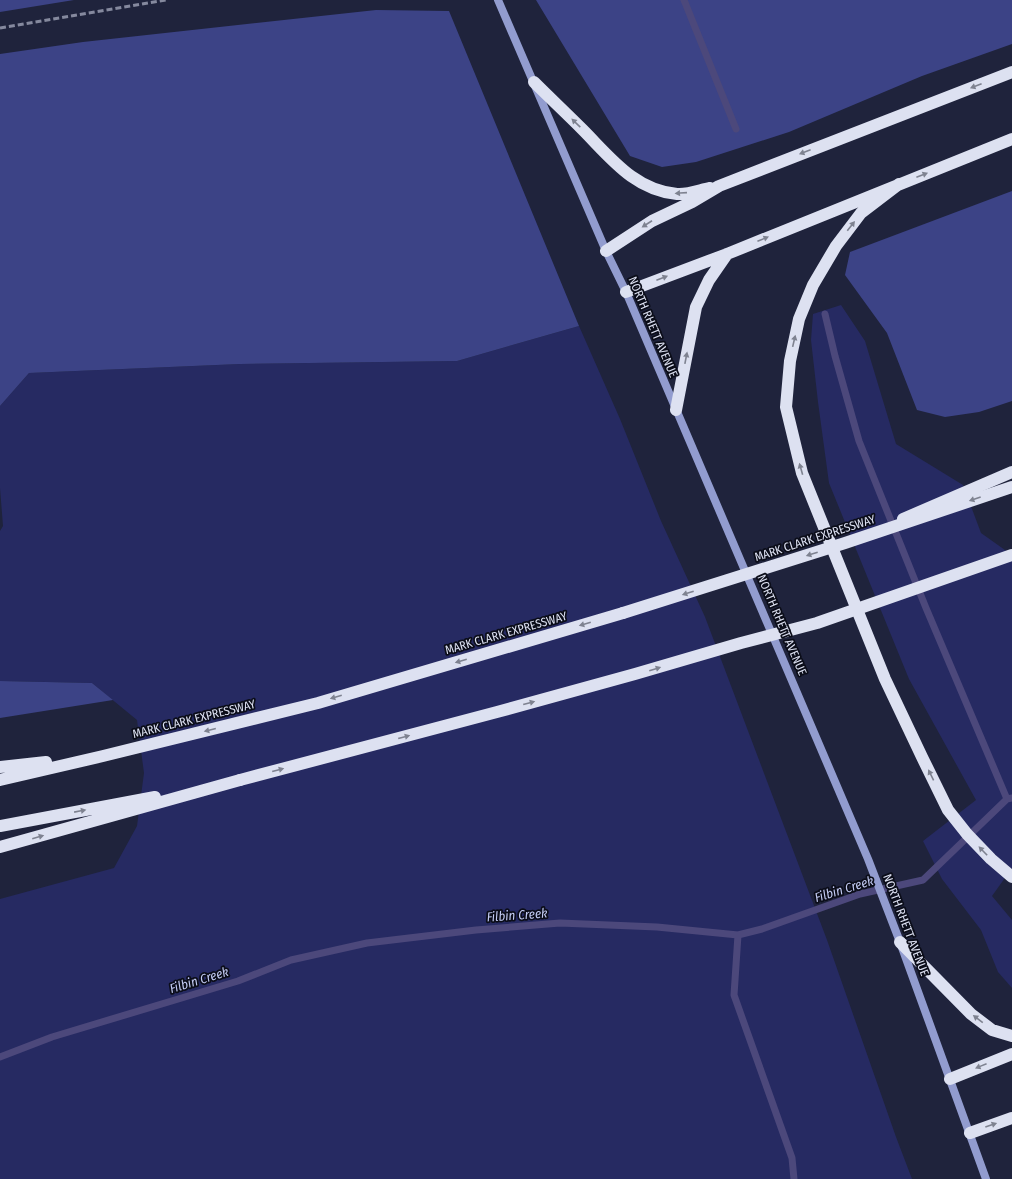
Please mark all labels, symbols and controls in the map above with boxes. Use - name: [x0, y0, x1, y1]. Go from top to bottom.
- one-way arrow: [969, 83, 981, 89]
- one-way arrow: [572, 119, 581, 128]
- one-way arrow: [798, 150, 810, 156]
- one-way arrow: [917, 171, 929, 177]
- one-way arrow: [674, 190, 687, 197]
- one-way arrow: [642, 220, 652, 228]
- one-way arrow: [847, 220, 855, 231]
- one-way arrow: [757, 236, 768, 242]
- street label: NORTH RHETT AVENUE: [625, 275, 681, 380]
- one-way arrow: [656, 275, 668, 281]
- one-way arrow: [792, 335, 798, 347]
- one-way arrow: [684, 352, 690, 364]
- one-way arrow: [798, 462, 804, 474]
- one-way arrow: [969, 497, 981, 503]
- street label: MARK CLARK EXPRESSWAY: [753, 512, 877, 564]
- one-way arrow: [806, 551, 818, 557]
- street label: NORTH RHETT AVENUE: [754, 573, 810, 678]
- one-way arrow: [682, 590, 694, 596]
- street label: MARK CLARK EXPRESSWAY: [443, 609, 569, 657]
- one-way arrow: [579, 621, 591, 627]
- one-way arrow: [454, 658, 466, 664]
- one-way arrow: [649, 666, 661, 672]
- one-way arrow: [330, 694, 342, 700]
- street label: MARK CLARK EXPRESSWAY: [131, 697, 257, 741]
- one-way arrow: [523, 700, 536, 706]
- one-way arrow: [204, 727, 216, 733]
- one-way arrow: [398, 734, 410, 740]
- one-way arrow: [272, 767, 284, 773]
- one-way arrow: [927, 769, 934, 781]
- one-way arrow: [73, 808, 86, 814]
- one-way arrow: [32, 834, 44, 840]
- one-way arrow: [978, 846, 988, 856]
- street label: NORTH RHETT AVENUE: [880, 872, 932, 978]
- water label: Filbin Creek: [813, 873, 876, 905]
- water label: Filbin Creek: [486, 905, 549, 925]
- water label: Filbin Creek: [168, 964, 231, 996]
- one-way arrow: [972, 1015, 983, 1023]
- one-way arrow: [975, 1064, 987, 1070]
- one-way arrow: [985, 1122, 997, 1128]

